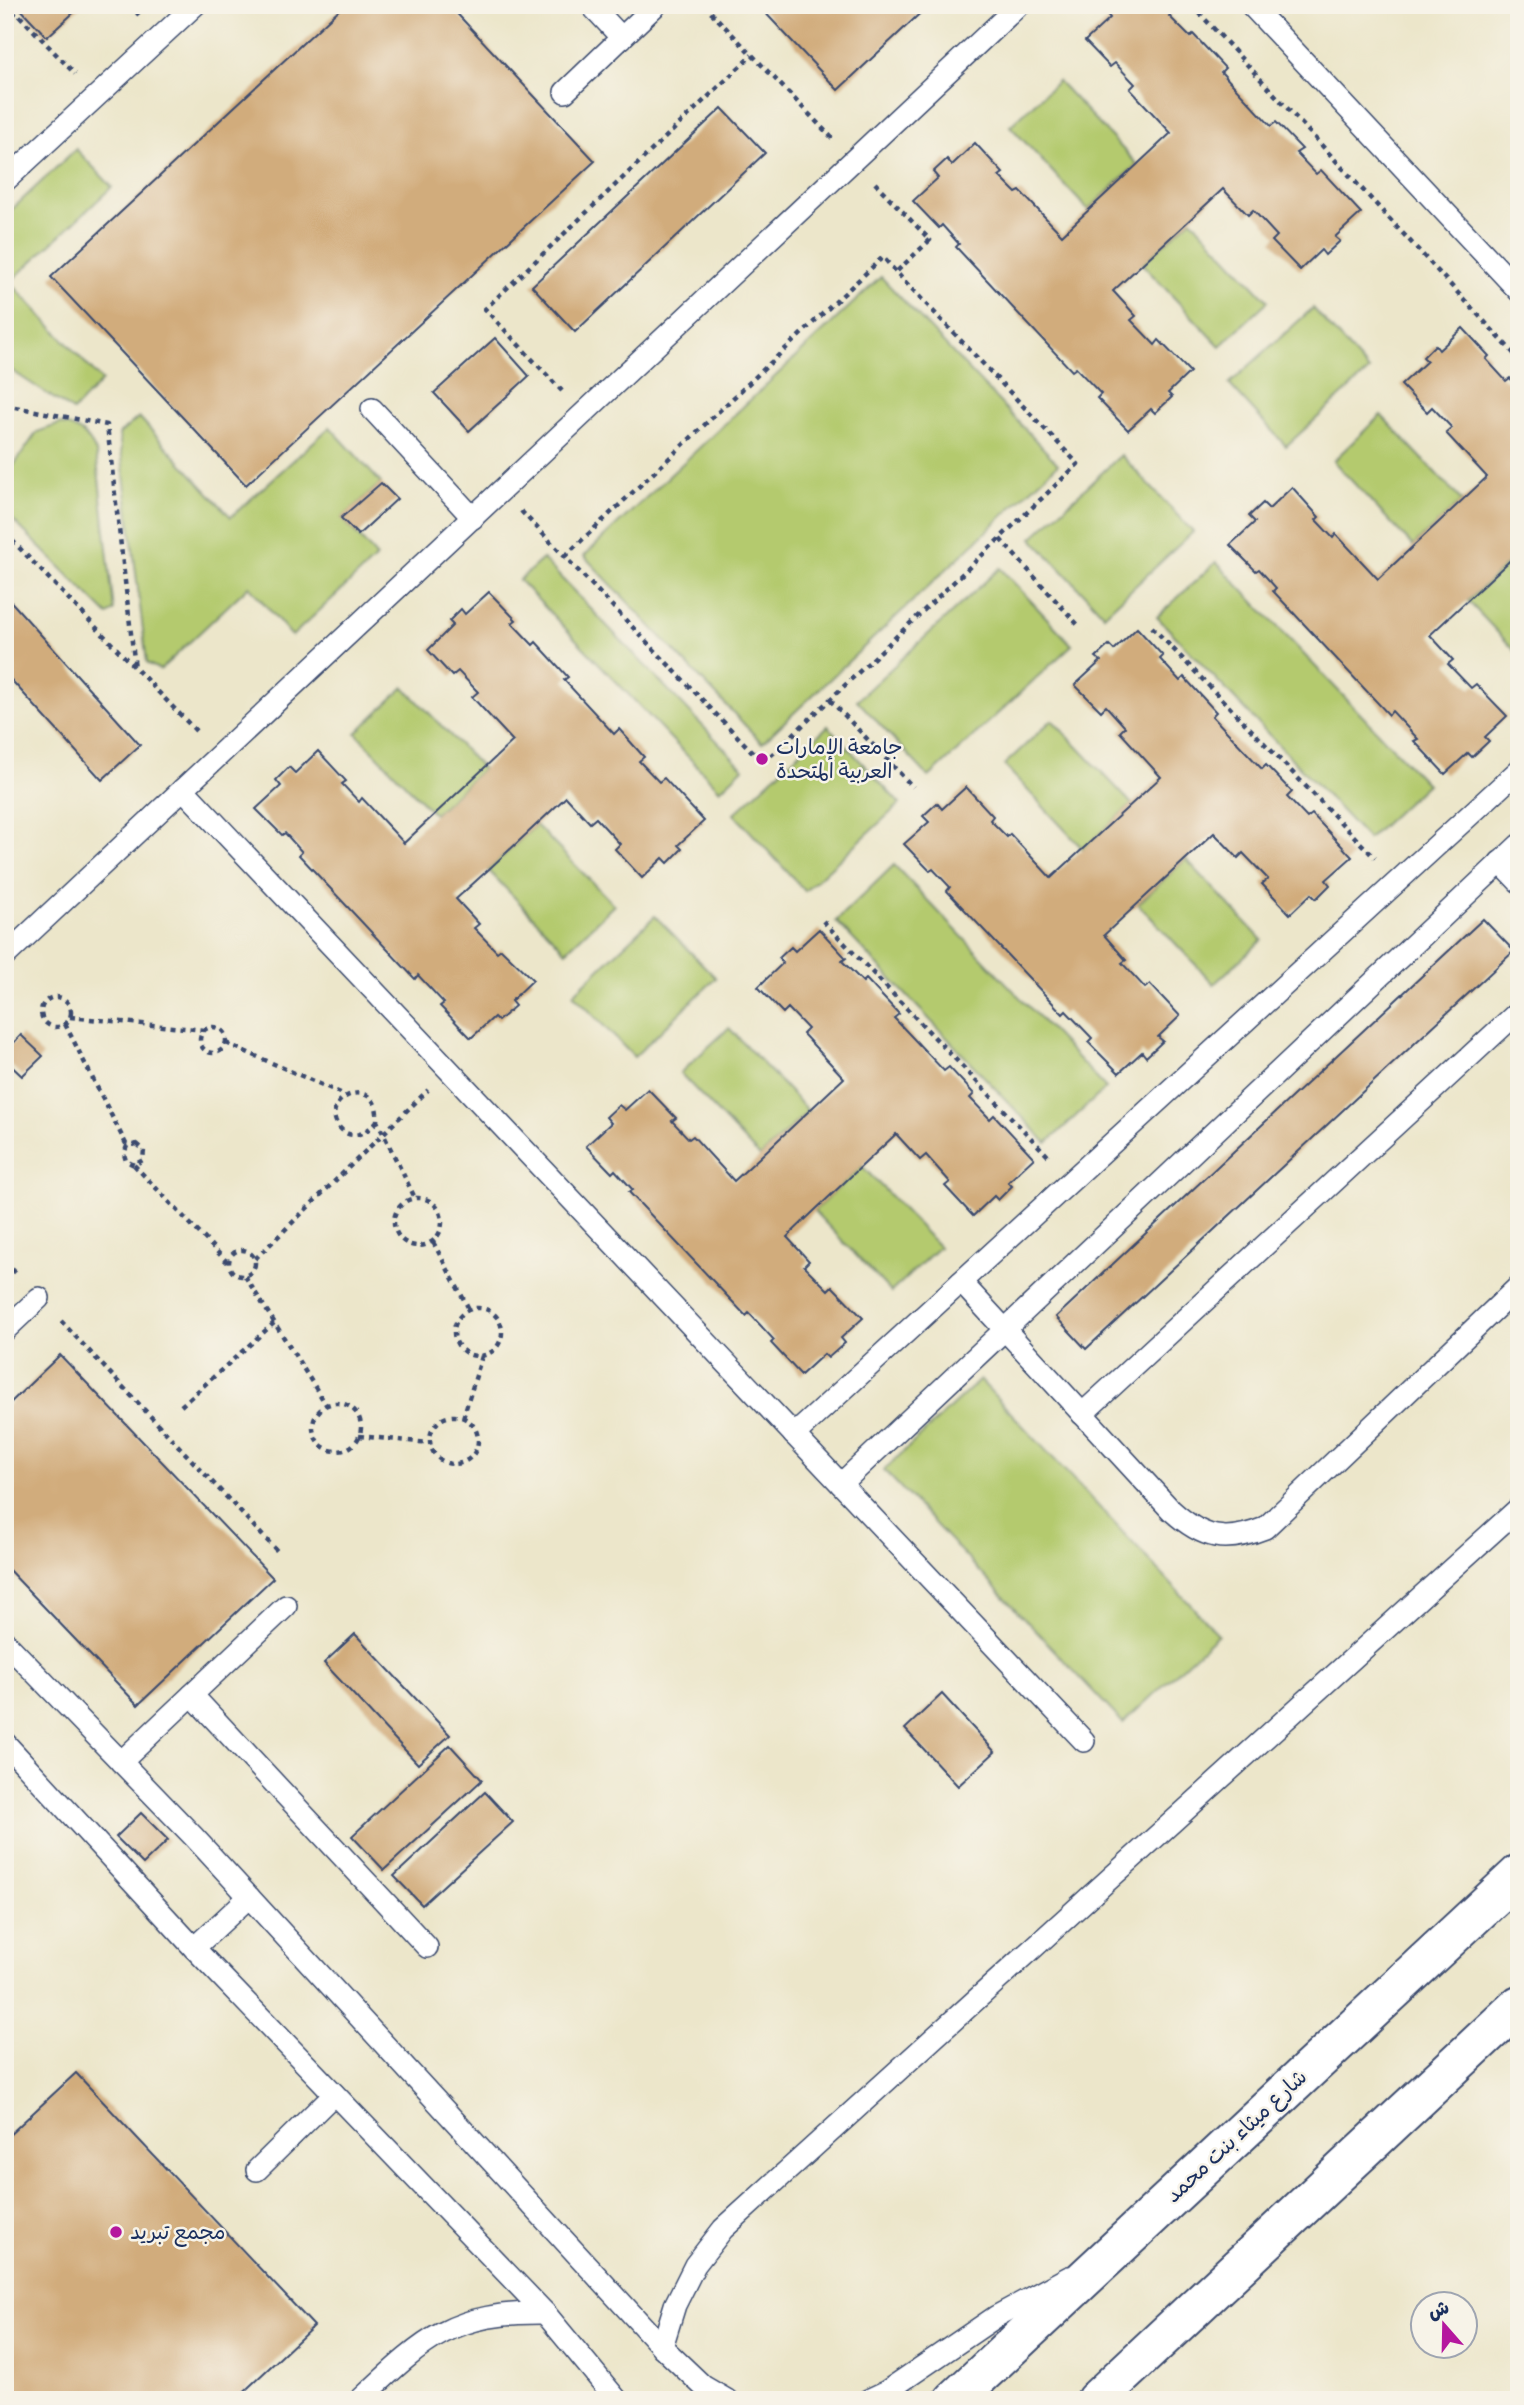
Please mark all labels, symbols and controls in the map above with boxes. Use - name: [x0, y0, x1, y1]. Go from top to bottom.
- place label: جامعة الإمارات العربية المتحدة: [776, 734, 903, 785]
- marker: جامعة الإمارات العربية المتحدة: [754, 751, 770, 767]
- street label: شارع ميثاء بنت محمد: [1160, 2064, 1314, 2210]
- place label: مجمع تبريد: [130, 2219, 226, 2247]
- marker: مجمع تبريد: [108, 2224, 124, 2240]
- north arrow: [1408, 2290, 1478, 2360]
- text: ش: [1425, 2295, 1453, 2325]

